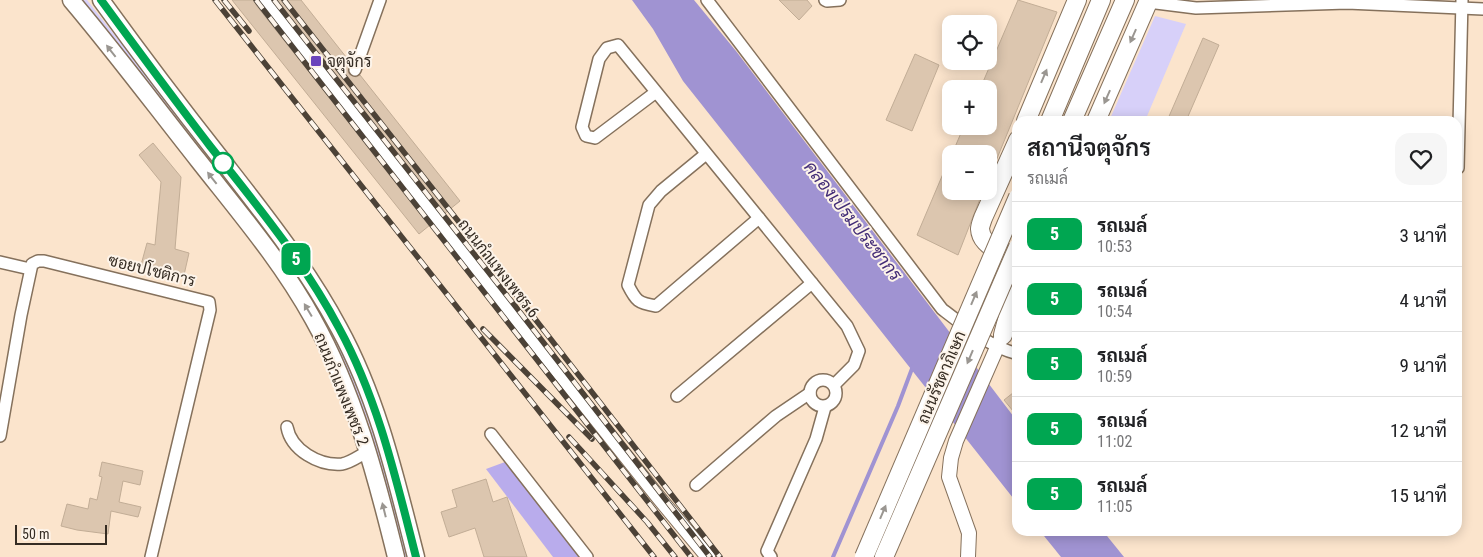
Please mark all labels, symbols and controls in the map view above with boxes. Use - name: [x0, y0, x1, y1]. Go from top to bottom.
- map controls: [942, 15, 997, 200]
- button: locate: [942, 15, 997, 70]
- one-way arrow: [1129, 29, 1137, 43]
- one-way arrow: [106, 45, 117, 58]
- place label: จตุจักร: [327, 51, 372, 73]
- marker: จตุจักร: [309, 54, 323, 68]
- one-way arrow: [1041, 69, 1049, 83]
- button: +: [942, 80, 997, 135]
- one-way arrow: [1102, 90, 1110, 104]
- button: heart: [1395, 133, 1447, 185]
- text: สถานีจตุจักร: [1027, 134, 1151, 162]
- button: −: [942, 145, 997, 200]
- unlabelled marker: [212, 152, 234, 174]
- water label: คลองเปรมประชากร: [800, 157, 907, 286]
- text: รถเมล์: [1027, 169, 1068, 188]
- one-way arrow: [207, 172, 218, 185]
- text: รถเมล์: [1097, 214, 1147, 237]
- street label: ถนนกำแพงเพชร 6: [454, 215, 543, 322]
- text: 5: [1050, 223, 1059, 244]
- text: 3 นาที: [1399, 224, 1447, 247]
- text: 10:53: [1097, 237, 1132, 256]
- line badge: 5: [280, 243, 312, 275]
- text: 5: [291, 248, 301, 269]
- street label: ซอยปโชติการ: [106, 249, 198, 291]
- text: รถเมล์: [1097, 279, 1147, 302]
- text: 5: [1050, 288, 1059, 309]
- text: 4 นาที: [1399, 289, 1447, 312]
- one-way arrow: [971, 291, 979, 305]
- text: 10:54: [1097, 302, 1132, 321]
- one-way arrow: [303, 303, 312, 316]
- street label: ถนนรัชดาภิเษก: [912, 327, 970, 427]
- street label: ถนนกำแพงเพชร 2: [310, 330, 373, 449]
- text: รถเมล์: [1097, 344, 1147, 367]
- one-way arrow: [966, 349, 974, 364]
- text: 5: [1050, 353, 1059, 374]
- text: 9 นาที: [1399, 354, 1447, 377]
- text: 10:59: [1097, 367, 1132, 386]
- text: รถเมล์: [1097, 409, 1147, 432]
- text: 5: [1050, 418, 1059, 439]
- text: 12 นาที: [1390, 419, 1447, 442]
- text: 11:02: [1097, 432, 1132, 451]
- text: รถเมล์: [1097, 474, 1147, 497]
- text: 5: [1050, 483, 1059, 504]
- text: 15 นาที: [1390, 484, 1447, 507]
- text: 11:05: [1097, 497, 1132, 516]
- one-way arrow: [380, 502, 388, 517]
- one-way arrow: [880, 505, 888, 519]
- scale bar: [15, 522, 108, 545]
- text: 50 m: [22, 526, 50, 542]

